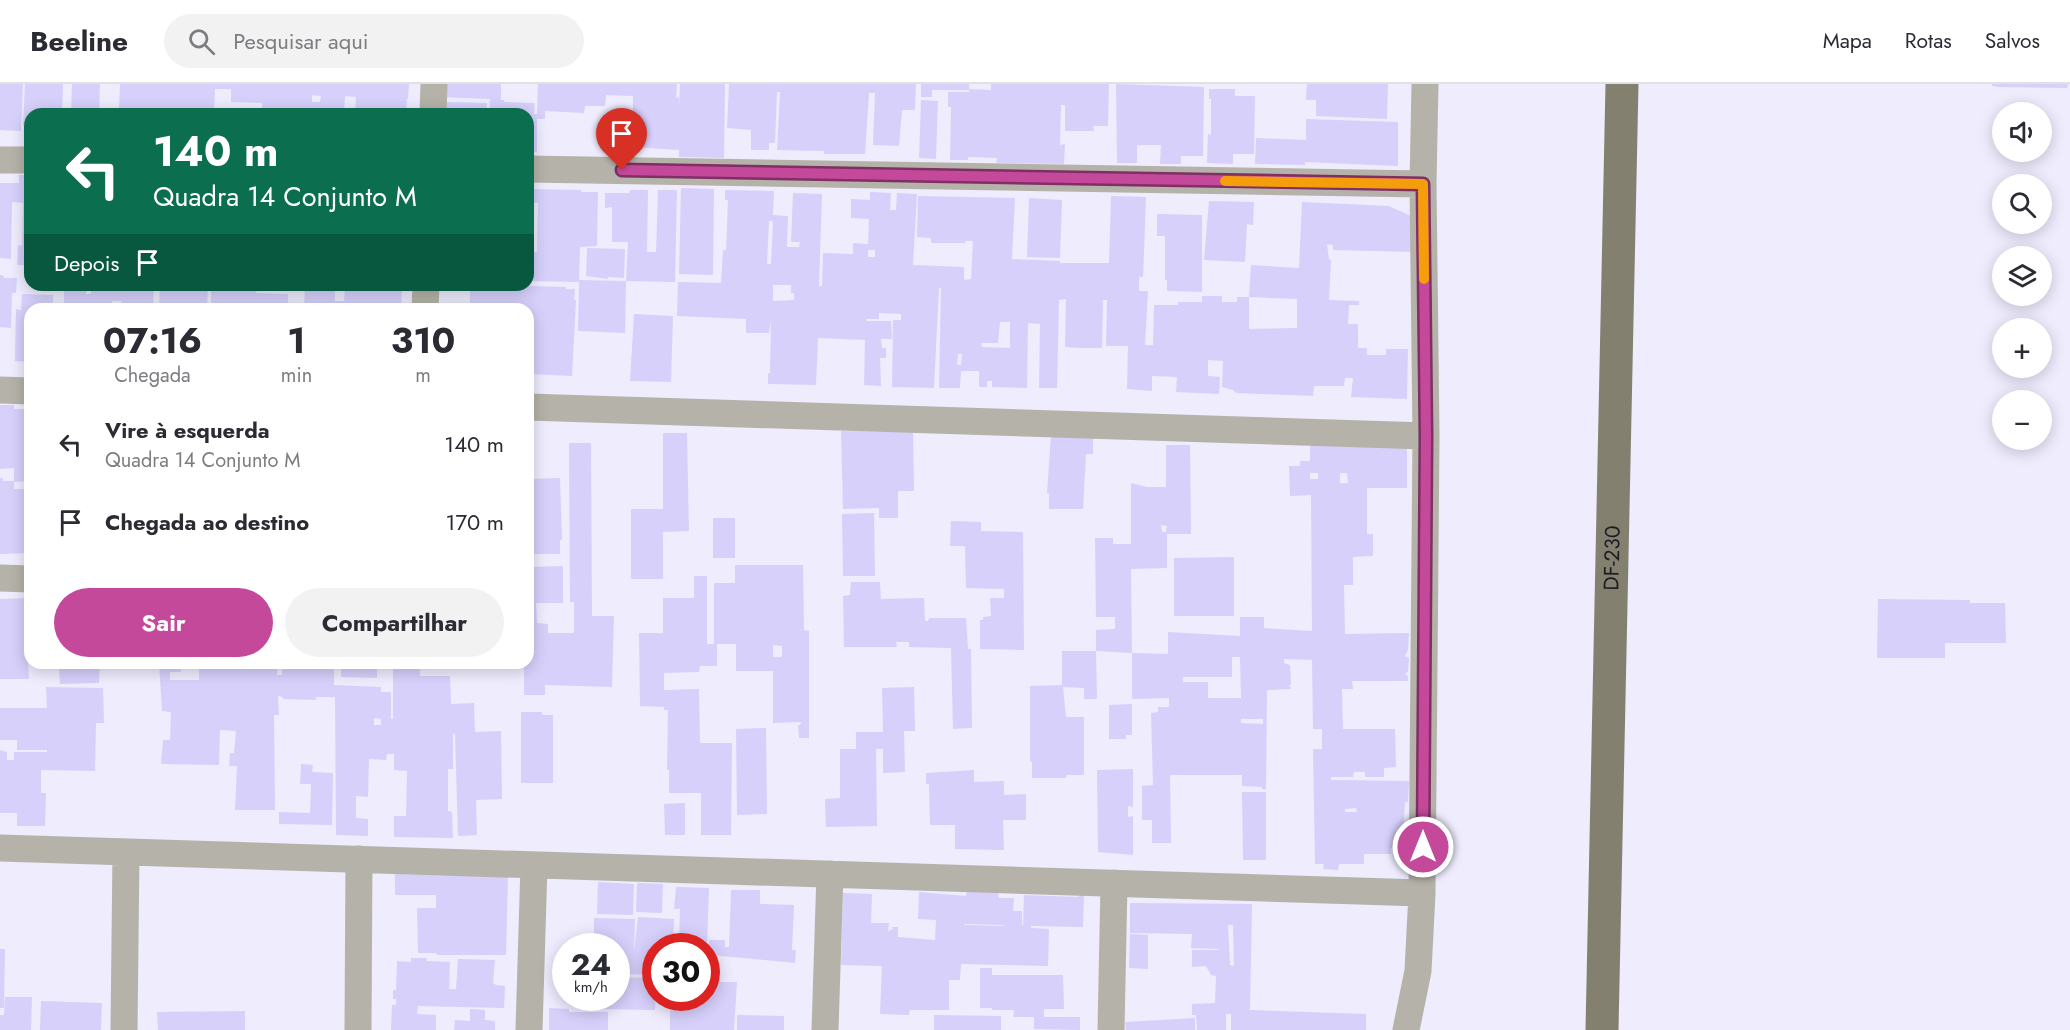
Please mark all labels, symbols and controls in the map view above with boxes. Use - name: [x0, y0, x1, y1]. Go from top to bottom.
- search box: [164, 14, 584, 68]
- text: Beeline: [30, 21, 128, 62]
- icon: search: [185, 25, 218, 58]
- text: Pesquisar aqui: [233, 25, 369, 57]
- text: Mapa: [1823, 26, 1872, 56]
- text: Rotas: [1905, 26, 1952, 56]
- text: Salvos: [1985, 26, 2040, 56]
- map controls: [1992, 102, 2052, 450]
- button: sound: [1992, 102, 2052, 162]
- pin: [596, 108, 647, 170]
- icon: arrive: [605, 117, 638, 150]
- text: 140 m: [153, 121, 279, 182]
- icon: left: [54, 132, 132, 210]
- button: search: [1992, 174, 2052, 234]
- text: Quadra 14 Conjunto M: [153, 177, 417, 216]
- icon: arrive: [131, 246, 164, 279]
- button: layers: [1992, 246, 2052, 306]
- text: Depois: [54, 247, 119, 279]
- text: 07:16: [103, 314, 202, 366]
- text: 1: [287, 314, 306, 366]
- text: 310: [391, 314, 455, 366]
- button: +: [1992, 318, 2052, 378]
- text: Chegada: [114, 361, 191, 390]
- text: min: [281, 361, 312, 390]
- text: m: [415, 361, 431, 390]
- button: −: [1992, 390, 2052, 450]
- text: Vire à esquerda: [105, 414, 270, 446]
- icon: left: [54, 428, 87, 461]
- text: 140 m: [444, 428, 504, 460]
- text: Quadra 14 Conjunto M: [105, 446, 301, 475]
- icon: arrive: [54, 506, 87, 539]
- text: Chegada ao destino: [105, 506, 309, 538]
- text: 170 m: [446, 506, 504, 538]
- street label: DF-230: [1596, 525, 1628, 591]
- button: Sair: [54, 588, 273, 657]
- button: Compartilhar: [285, 588, 504, 657]
- position arrow: [1391, 815, 1455, 879]
- speed limit sign: 30: [642, 933, 720, 1011]
- text: 24: [571, 943, 611, 986]
- text: km/h: [574, 976, 608, 998]

